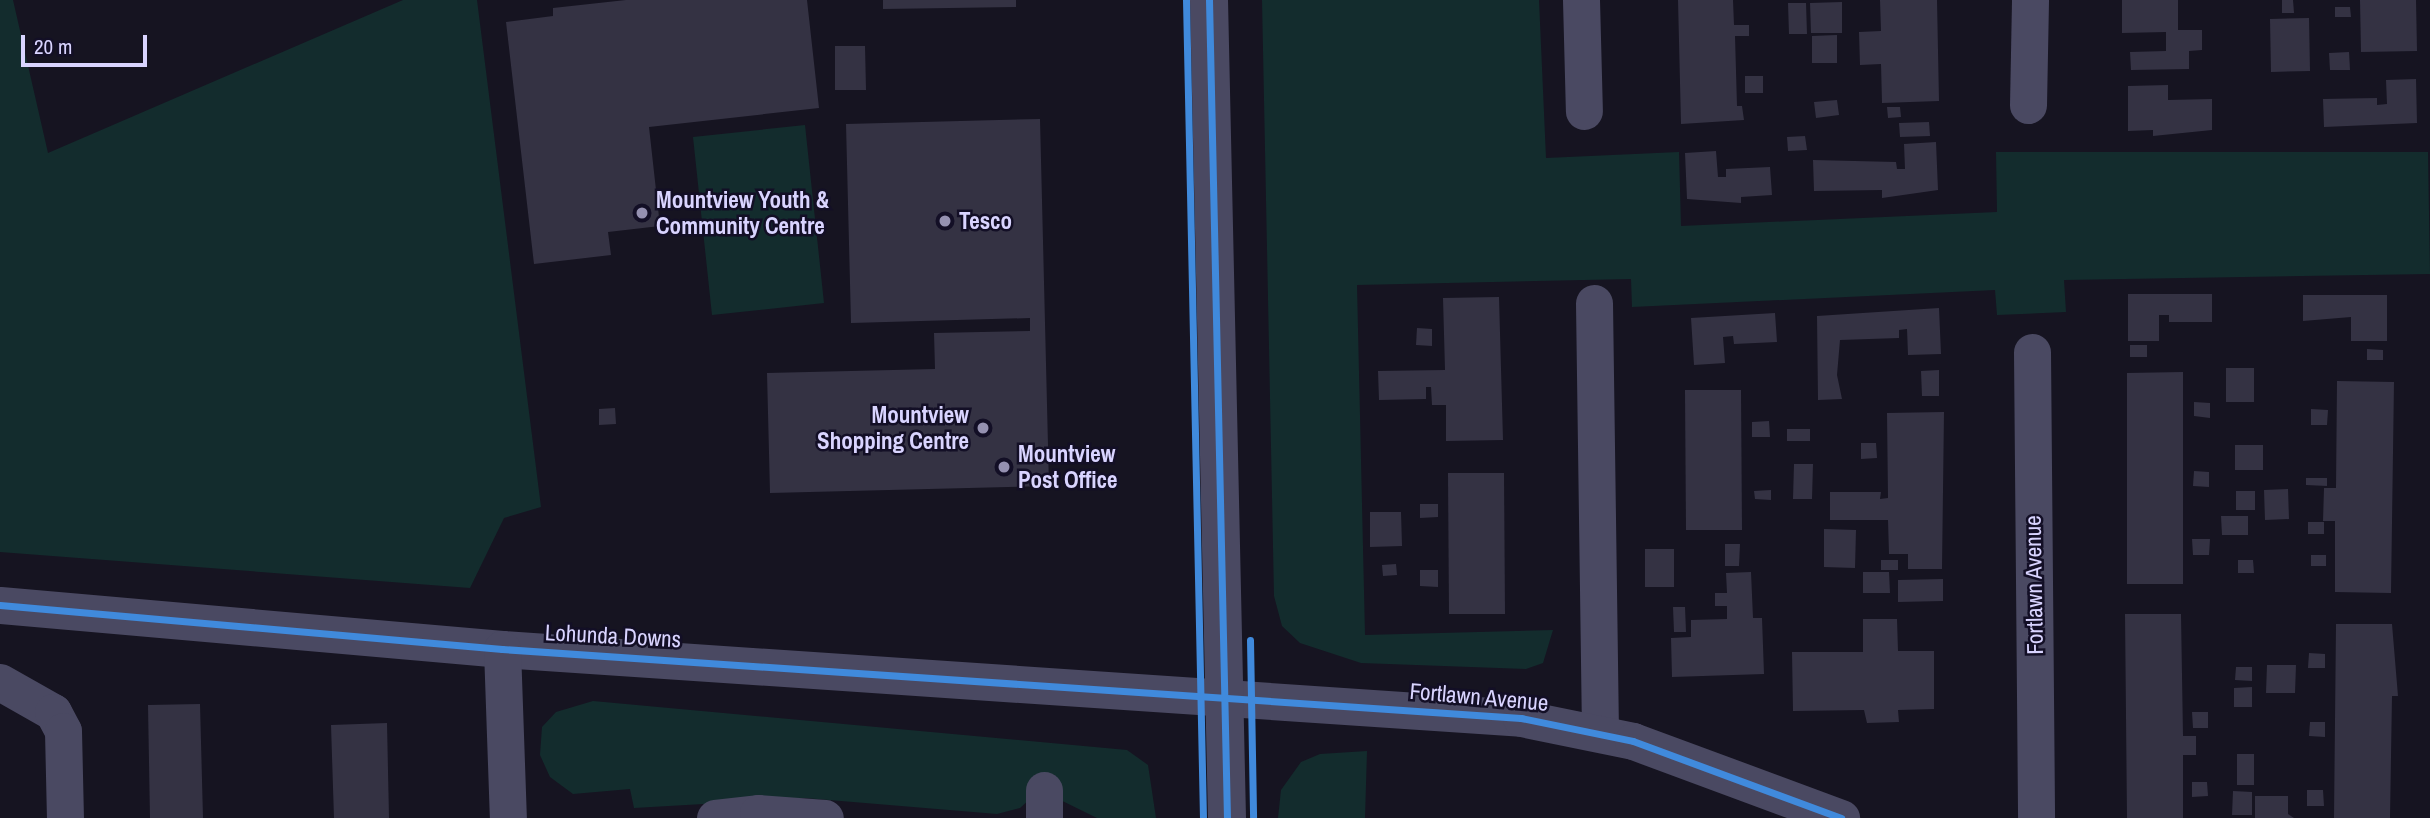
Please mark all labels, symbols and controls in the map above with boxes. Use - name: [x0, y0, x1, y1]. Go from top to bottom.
- scale bar: [24, 21, 150, 65]
- text: 20 m: [34, 32, 72, 61]
- place label: Mountview Youth & Community Centre: [656, 186, 830, 240]
- marker: Mountview Youth & Community Centre: [634, 205, 650, 221]
- place label: Tesco: [959, 207, 1012, 235]
- marker: Tesco: [937, 213, 953, 229]
- place label: Mountview Shopping Centre: [817, 401, 969, 455]
- marker: Mountview Shopping Centre: [975, 420, 991, 436]
- place label: Mountview Post Office: [1018, 440, 1118, 494]
- marker: Mountview Post Office: [996, 459, 1012, 475]
- street label: Fortlawn Avenue: [2019, 515, 2049, 655]
- street label: Lohunda Downs: [544, 619, 682, 653]
- street label: Fortlawn Avenue: [1408, 677, 1550, 717]

